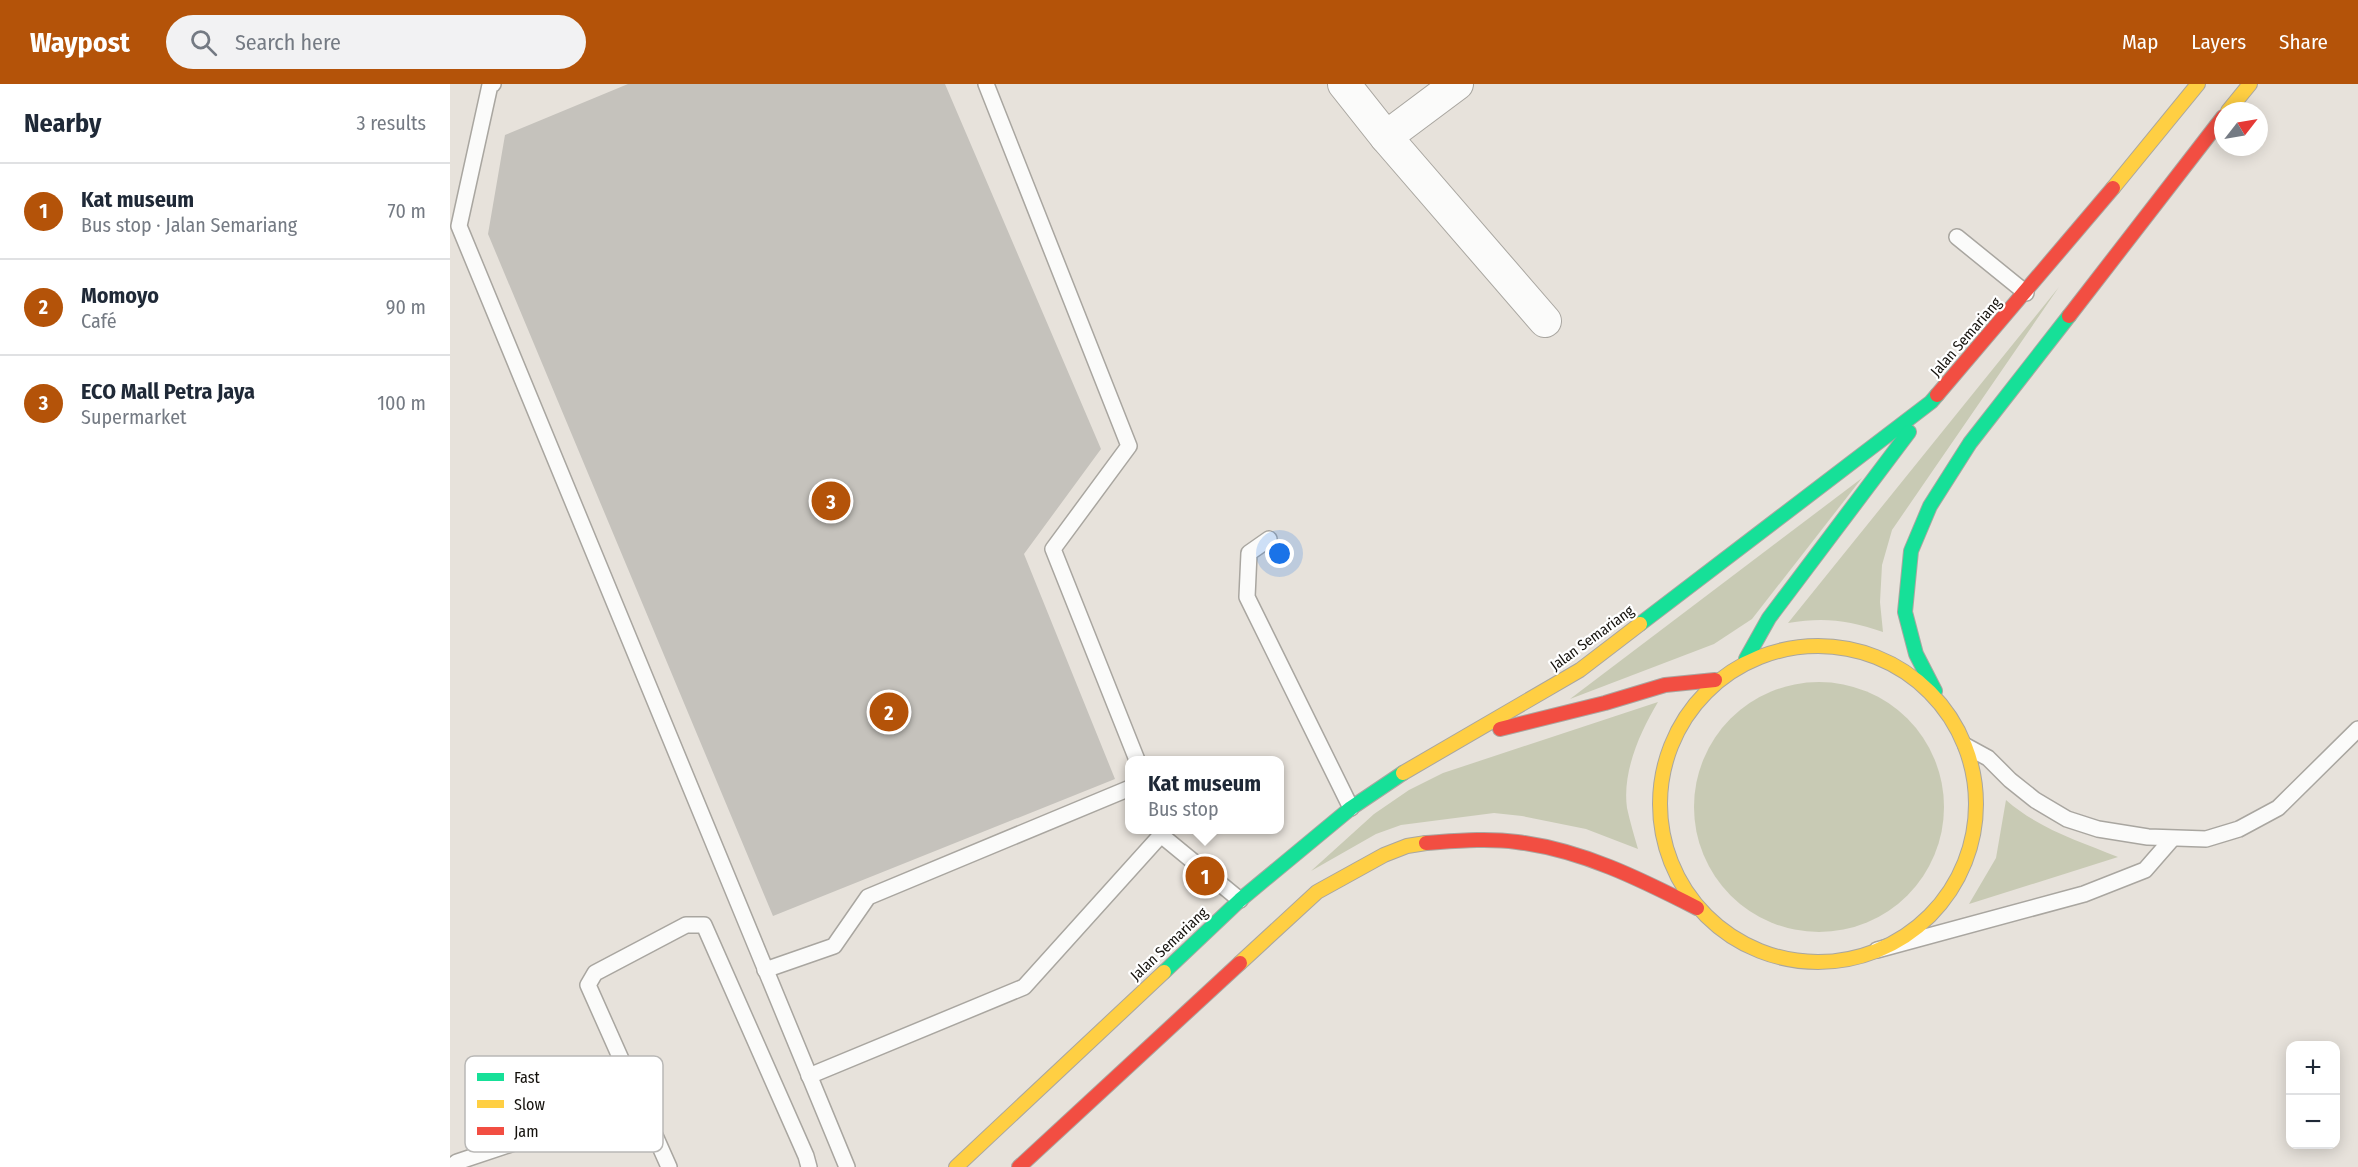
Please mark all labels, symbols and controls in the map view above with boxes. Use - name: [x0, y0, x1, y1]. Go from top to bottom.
- search box: [166, 15, 586, 69]
- text: Waypost: [30, 26, 130, 59]
- icon: search: [187, 26, 220, 59]
- text: Search here: [235, 29, 341, 56]
- text: Map: [2122, 29, 2158, 55]
- text: Layers: [2191, 29, 2246, 55]
- text: Share: [2279, 29, 2328, 55]
- north arrow: [2214, 102, 2268, 156]
- text: Nearby: [24, 108, 101, 139]
- text: 3 results: [357, 111, 426, 135]
- text: Kat museum: [81, 186, 194, 213]
- text: 1: [39, 199, 48, 223]
- text: 70 m: [388, 199, 426, 223]
- text: Bus stop · Jalan Semariang: [81, 213, 297, 237]
- text: Momoyo: [81, 282, 159, 309]
- street label: Jalan Semariang: [1927, 294, 2005, 380]
- text: 2: [39, 295, 48, 319]
- text: 90 m: [386, 295, 426, 319]
- text: Café: [81, 309, 117, 333]
- text: ECO Mall Petra Jaya: [81, 378, 255, 405]
- text: 3: [39, 391, 48, 415]
- text: 100 m: [377, 391, 426, 415]
- text: Supermarket: [81, 405, 187, 429]
- pin: 3: [812, 478, 850, 524]
- your location: [1265, 539, 1294, 568]
- street label: Jalan Semariang: [1547, 602, 1637, 674]
- pin: 2: [870, 690, 908, 734]
- popup: [1125, 756, 1284, 834]
- text: Kat museum: [1148, 770, 1261, 797]
- text: Bus stop: [1148, 797, 1219, 821]
- pin: 1: [1186, 854, 1224, 898]
- street label: Jalan Semariang: [1127, 904, 1211, 984]
- map controls: [2286, 1041, 2340, 1149]
- button: +: [2286, 1041, 2340, 1095]
- legend: [465, 1056, 663, 1152]
- text: Fast: [514, 1068, 541, 1087]
- text: Slow: [514, 1095, 545, 1114]
- button: −: [2286, 1095, 2340, 1149]
- text: Jam: [514, 1122, 539, 1141]

